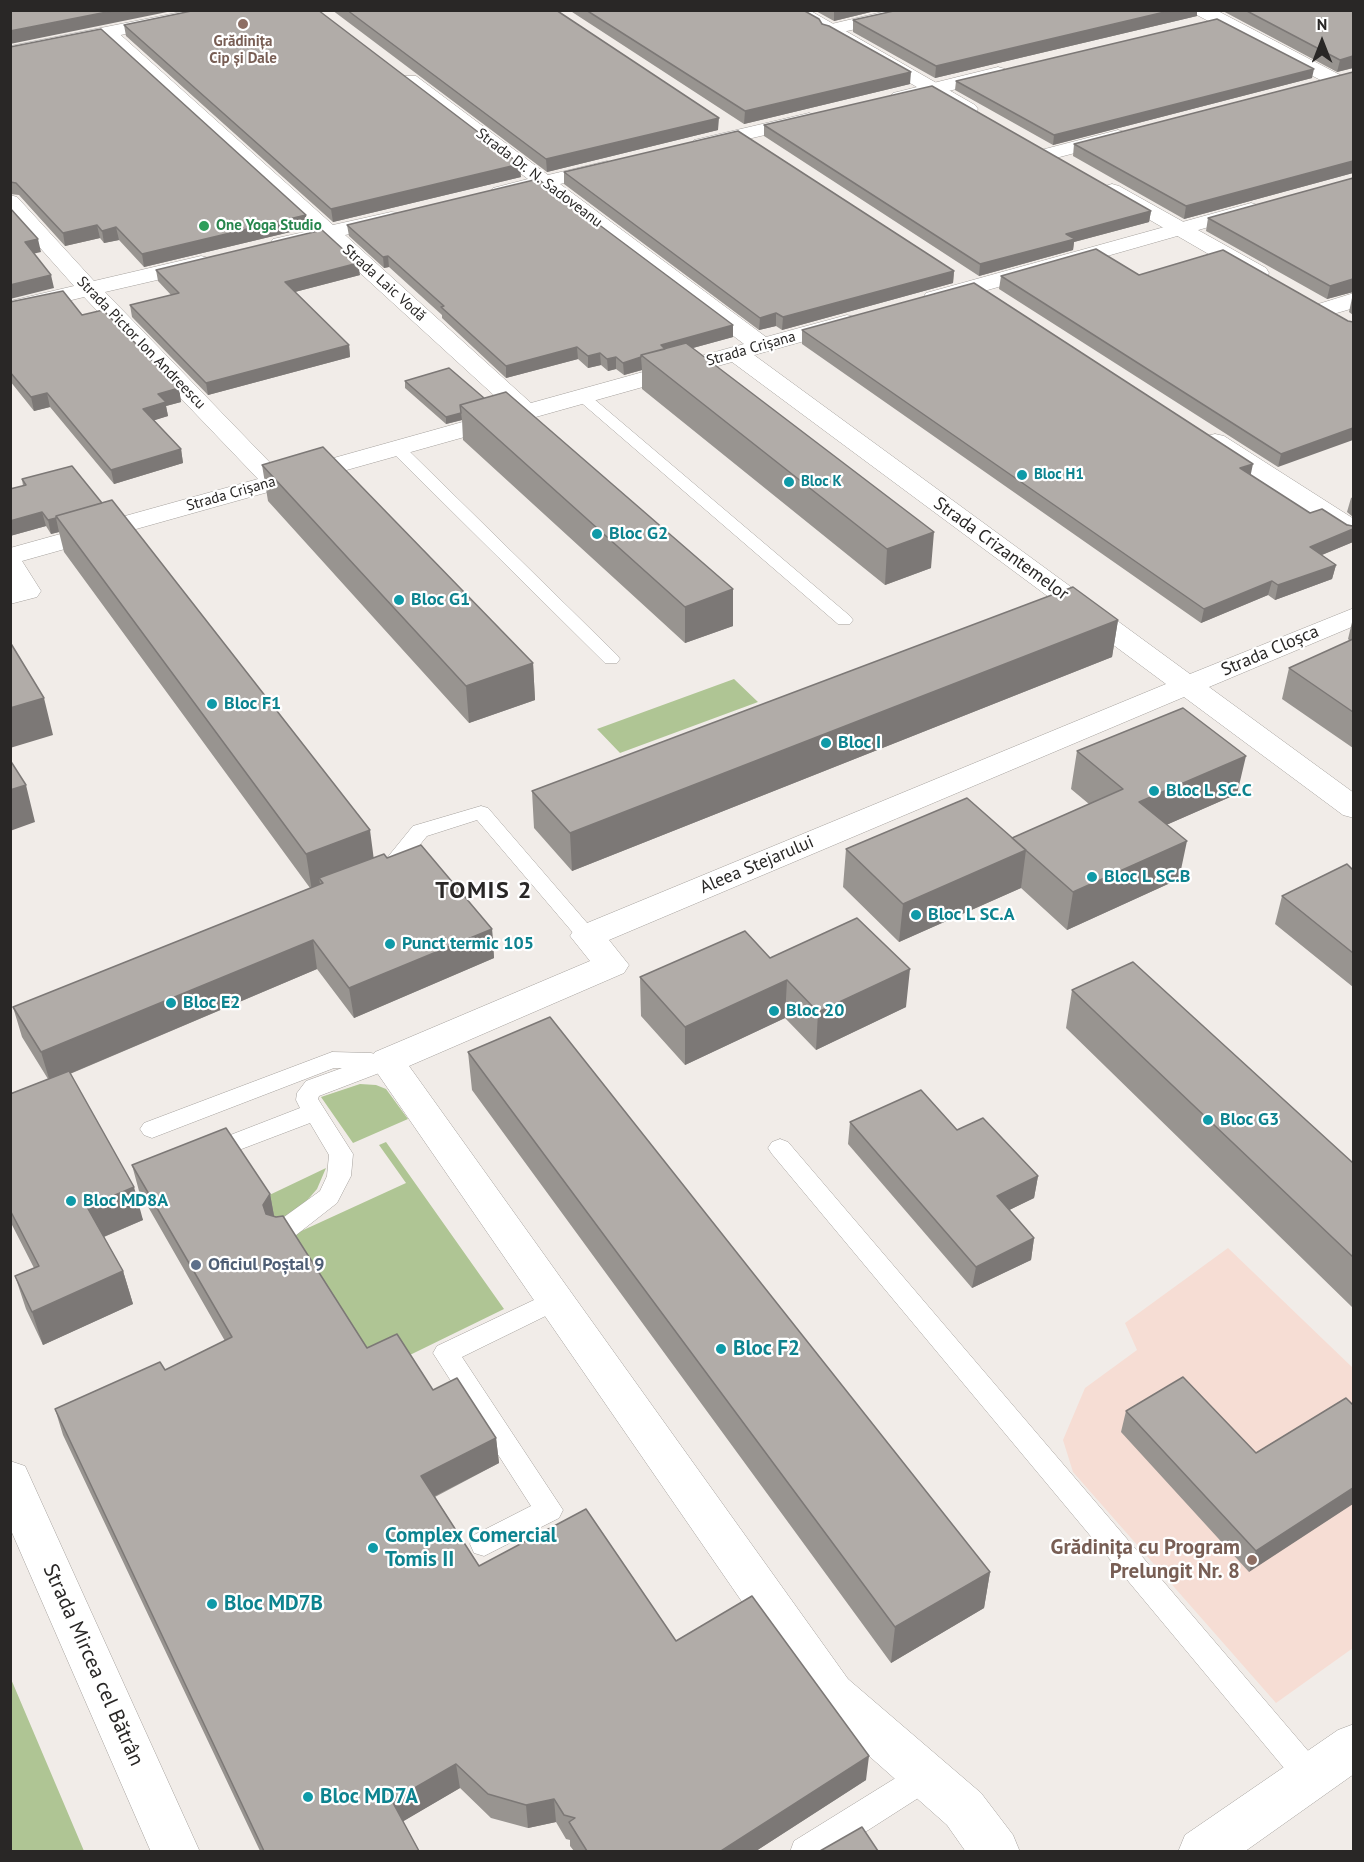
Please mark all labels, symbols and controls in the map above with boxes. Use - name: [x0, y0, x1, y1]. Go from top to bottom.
- north arrow: [1292, 12, 1352, 72]
- text: N: [1317, 14, 1327, 34]
- marker: Grădinița Cip și Dale: [236, 17, 250, 31]
- place label: Grădinița Cip și Dale: [209, 33, 277, 68]
- street label: Strada Dr. N. Sadoveanu: [472, 125, 606, 231]
- place label: One Yoga Studio: [216, 217, 322, 235]
- marker: One Yoga Studio: [197, 219, 211, 233]
- street label: Strada Laic Vodă: [339, 241, 429, 325]
- street label: Strada Pictor Ion Andreescu: [73, 273, 209, 413]
- street label: Strada Crișana: [704, 328, 798, 370]
- place label: Bloc H1: [1034, 466, 1084, 484]
- marker: Bloc H1: [1015, 468, 1029, 482]
- street label: Strada Crișana: [184, 473, 278, 515]
- place label: Bloc K: [801, 473, 842, 491]
- marker: Bloc K: [782, 475, 796, 489]
- street label: Strada Crizantemelor: [929, 493, 1073, 605]
- place label: Bloc G2: [609, 523, 668, 545]
- marker: Bloc G2: [590, 527, 604, 541]
- place label: Bloc G1: [411, 589, 470, 611]
- marker: Bloc G1: [392, 593, 406, 607]
- street label: Strada Cloșca: [1218, 621, 1322, 681]
- place label: Bloc F1: [224, 693, 281, 715]
- marker: Bloc F1: [205, 697, 219, 711]
- place label: Bloc I: [838, 732, 881, 754]
- marker: Bloc I: [819, 736, 833, 750]
- place label: Bloc L SC.C: [1166, 780, 1252, 802]
- marker: Bloc L SC.C: [1147, 784, 1161, 798]
- street label: Aleea Stejarului: [697, 831, 817, 899]
- place label: Bloc L SC.B: [1104, 866, 1190, 888]
- marker: Bloc L SC.B: [1085, 870, 1099, 884]
- district label: TOMIS 2: [435, 877, 533, 905]
- place label: Bloc L SC.A: [928, 904, 1015, 926]
- marker: Bloc L SC.A: [909, 908, 923, 922]
- place label: Punct termic 105: [402, 933, 534, 955]
- marker: Punct termic 105: [383, 937, 397, 951]
- place label: Bloc E2: [183, 992, 241, 1014]
- marker: Bloc E2: [164, 996, 178, 1010]
- place label: Bloc 20: [786, 1000, 844, 1022]
- marker: Bloc 20: [767, 1004, 781, 1018]
- place label: Bloc G3: [1220, 1109, 1279, 1131]
- marker: Bloc G3: [1201, 1113, 1215, 1127]
- place label: Bloc MD8A: [83, 1190, 168, 1212]
- marker: Bloc MD8A: [64, 1194, 78, 1208]
- place label: Oficiul Poștal 9: [208, 1254, 324, 1276]
- marker: Oficiul Poștal 9: [189, 1258, 203, 1272]
- place label: Bloc F2: [733, 1336, 800, 1362]
- marker: Bloc F2: [714, 1342, 728, 1356]
- place label: Complex Comercial Tomis II: [385, 1523, 557, 1573]
- place label: Grădinița cu Program Prelungit Nr. 8: [1051, 1535, 1240, 1585]
- marker: Complex Comercial Tomis II: [366, 1541, 380, 1555]
- marker: Grădinița cu Program Prelungit Nr. 8: [1245, 1553, 1259, 1567]
- street label: Strada Mircea cel Bătrân: [37, 1560, 149, 1770]
- place label: Bloc MD7B: [224, 1591, 323, 1617]
- marker: Bloc MD7B: [205, 1597, 219, 1611]
- place label: Bloc MD7A: [320, 1784, 418, 1810]
- marker: Bloc MD7A: [301, 1790, 315, 1804]

